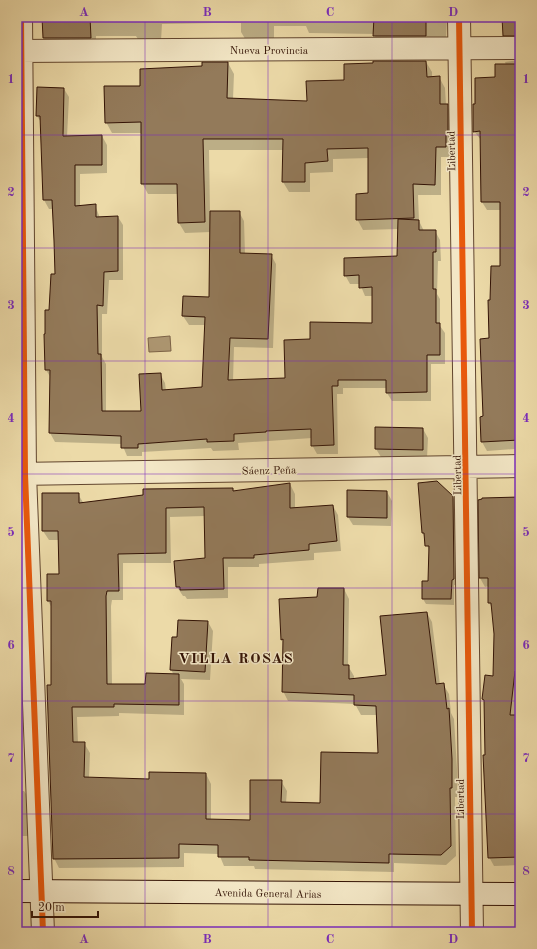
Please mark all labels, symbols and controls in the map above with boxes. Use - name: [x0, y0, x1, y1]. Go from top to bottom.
- text: A: [79, 6, 89, 19]
- text: B: [202, 6, 212, 19]
- text: C: [326, 6, 334, 19]
- text: D: [448, 6, 458, 19]
- street label: Nueva Provincia: [230, 46, 309, 57]
- text: 1: [7, 73, 15, 86]
- text: 1: [522, 73, 530, 86]
- street label: Libertad: [447, 130, 458, 171]
- text: 2: [7, 186, 15, 199]
- text: 2: [522, 186, 530, 199]
- text: 3: [7, 299, 15, 312]
- text: 3: [522, 299, 530, 312]
- text: 4: [7, 412, 15, 425]
- text: 4: [522, 412, 530, 425]
- street label: Libertad: [453, 454, 464, 495]
- street label: Sáenz Peña: [242, 466, 297, 477]
- text: 5: [7, 526, 15, 539]
- text: 5: [522, 526, 530, 539]
- text: 6: [7, 639, 15, 652]
- text: 6: [522, 639, 530, 652]
- district label: VILLA ROSAS: [178, 652, 294, 667]
- text: 7: [7, 752, 15, 765]
- text: 7: [522, 752, 530, 765]
- street label: Libertad: [456, 778, 467, 819]
- text: 8: [7, 865, 15, 878]
- text: 8: [522, 865, 530, 878]
- street label: Avenida General Arias: [214, 888, 322, 901]
- scale bar: [32, 893, 98, 919]
- text: 20 m: [38, 902, 65, 914]
- text: A: [79, 933, 89, 946]
- text: B: [202, 933, 212, 946]
- text: C: [326, 933, 334, 946]
- text: D: [448, 933, 458, 946]

